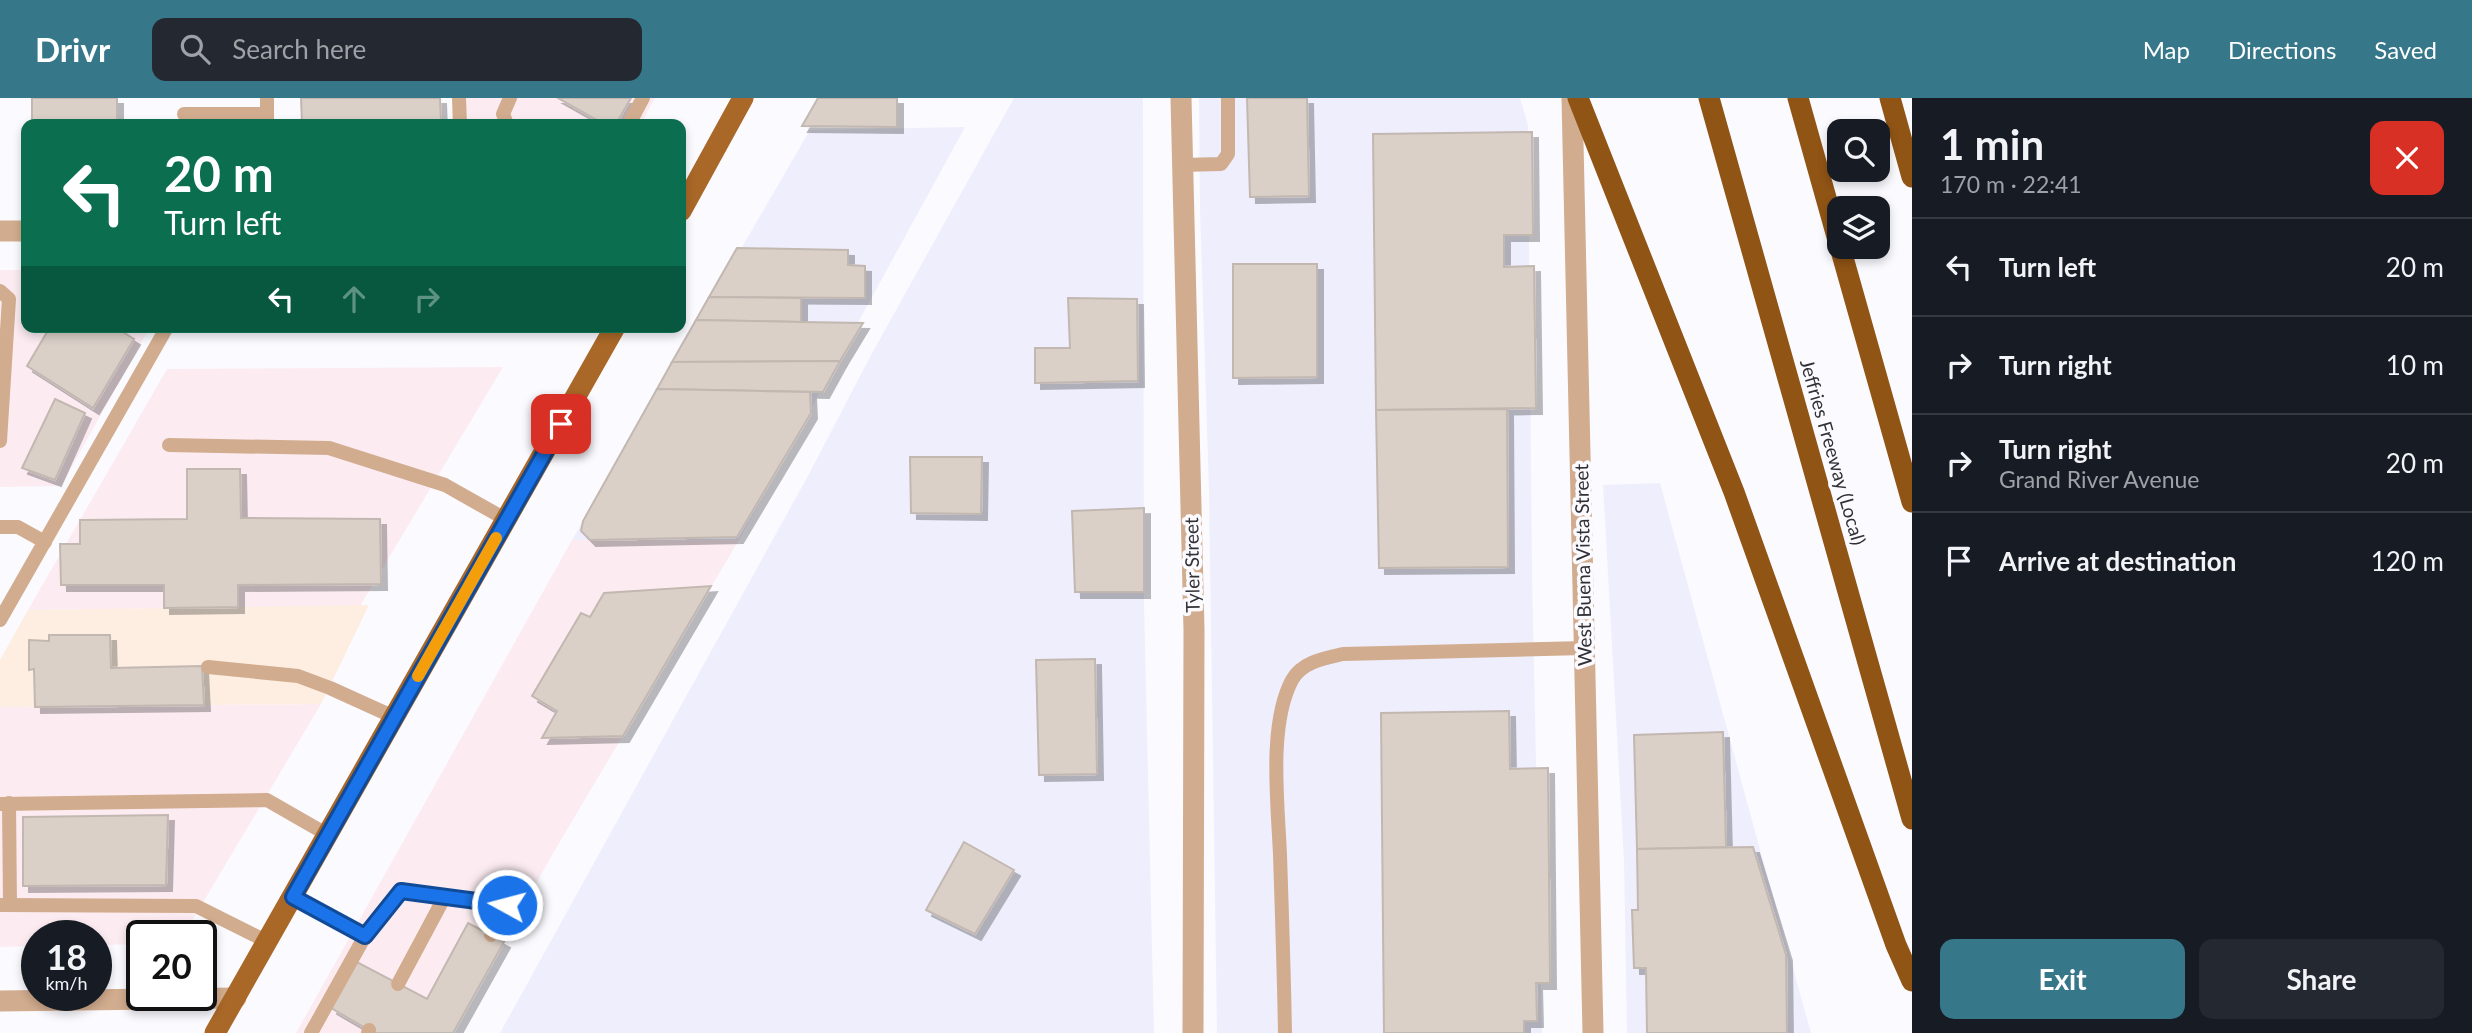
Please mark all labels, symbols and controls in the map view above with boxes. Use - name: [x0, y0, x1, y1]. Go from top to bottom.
- search box: [152, 18, 642, 81]
- text: Drivr: [35, 29, 110, 69]
- icon: search: [176, 30, 214, 68]
- text: Search here: [232, 33, 366, 65]
- text: Map: [2143, 35, 2190, 64]
- text: Directions: [2228, 35, 2336, 64]
- text: Saved: [2374, 35, 2437, 64]
- map controls: [1827, 119, 1890, 259]
- button: search: [1827, 119, 1890, 182]
- text: 1 min: [1940, 119, 2044, 169]
- button: close: [2370, 121, 2444, 195]
- text: 20 m: [164, 144, 274, 202]
- icon: left: [49, 147, 140, 238]
- text: 170 m · 22:41: [1940, 170, 2082, 198]
- button: layers: [1827, 196, 1890, 259]
- text: Turn left: [164, 203, 281, 242]
- icon: left: [1940, 248, 1978, 286]
- text: Turn left: [1999, 251, 2096, 283]
- text: 20 m: [2386, 251, 2444, 283]
- icon: left: [262, 280, 300, 318]
- icon: ahead: [335, 280, 373, 318]
- icon: right: [408, 280, 446, 318]
- icon: right: [1940, 346, 1978, 384]
- text: Turn right: [1999, 349, 2112, 381]
- text: 10 m: [2386, 349, 2444, 381]
- street label: Jeffries Freeway (Local): [1796, 356, 1871, 548]
- pin: [531, 394, 591, 454]
- icon: arrive: [542, 405, 580, 443]
- text: Turn right: [1999, 433, 2112, 465]
- icon: right: [1940, 444, 1978, 482]
- text: 20 m: [2386, 447, 2444, 479]
- street label: West Buena Vista Street: [1569, 464, 1596, 666]
- text: Grand River Avenue: [1999, 465, 2199, 493]
- street label: Tyler Street: [1179, 517, 1204, 613]
- icon: arrive: [1940, 542, 1978, 580]
- text: Arrive at destination: [1999, 545, 2236, 577]
- text: 120 m: [2371, 545, 2444, 577]
- position arrow: [470, 868, 544, 942]
- speed limit sign: 20: [126, 920, 217, 1011]
- text: 18: [46, 935, 87, 977]
- button: Exit: [1940, 939, 2185, 1019]
- button: Share: [2199, 939, 2444, 1019]
- text: km/h: [45, 972, 88, 994]

